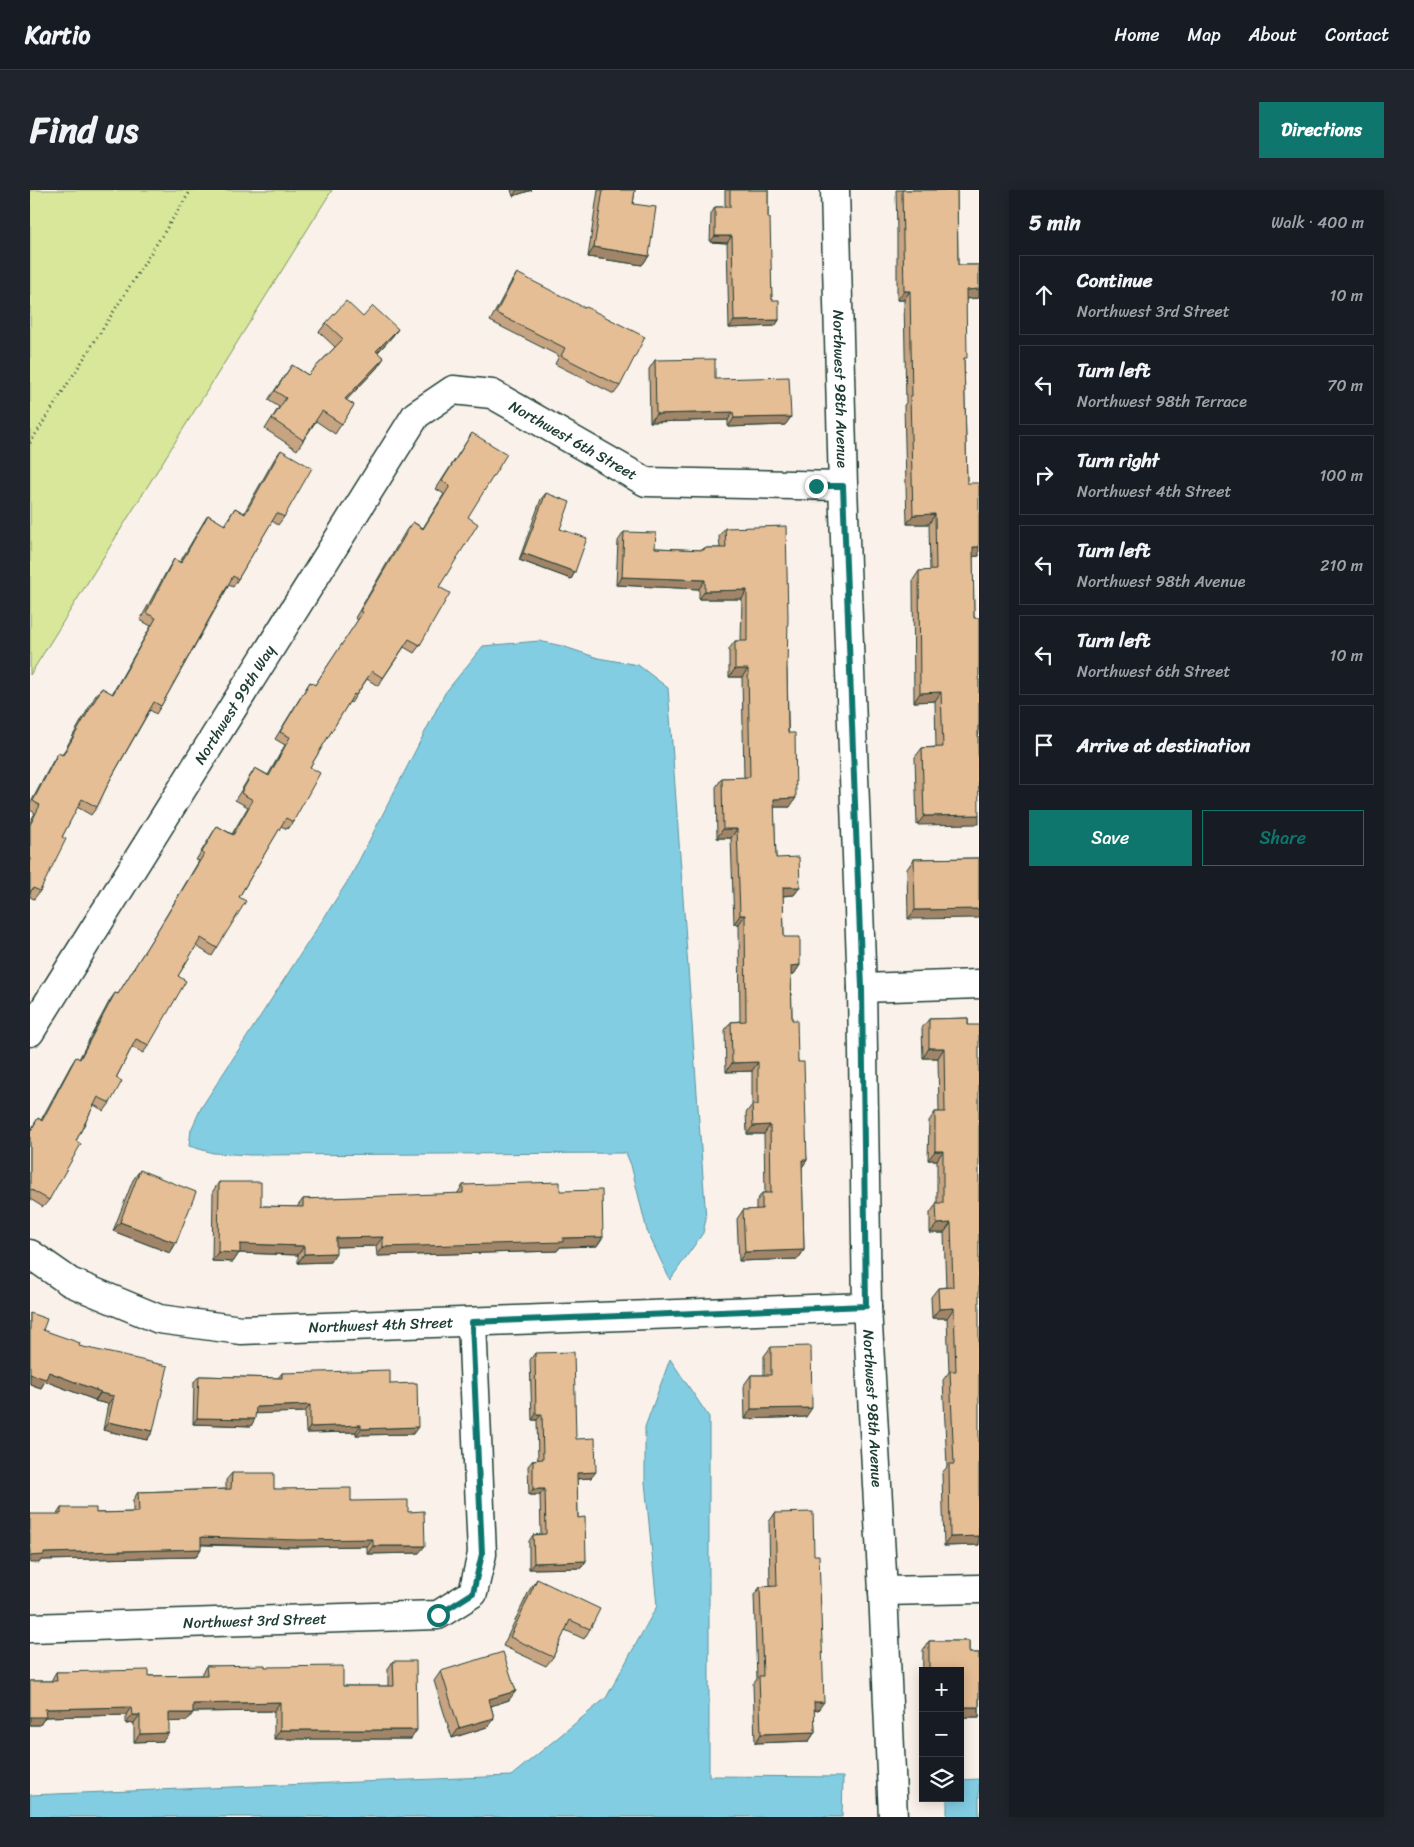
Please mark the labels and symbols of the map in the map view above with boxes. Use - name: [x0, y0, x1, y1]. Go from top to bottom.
- street label: Northwest 98th Avenue: [825, 310, 856, 468]
- street label: Northwest 6th Street: [504, 393, 642, 488]
- route end: [805, 475, 828, 498]
- street label: Northwest 99th Way: [187, 639, 282, 770]
- street label: Northwest 4th Street: [308, 1309, 454, 1341]
- street label: Northwest 98th Avenue: [855, 1329, 890, 1488]
- route start: [427, 1604, 450, 1627]
- street label: Northwest 3rd Street: [183, 1606, 327, 1636]

